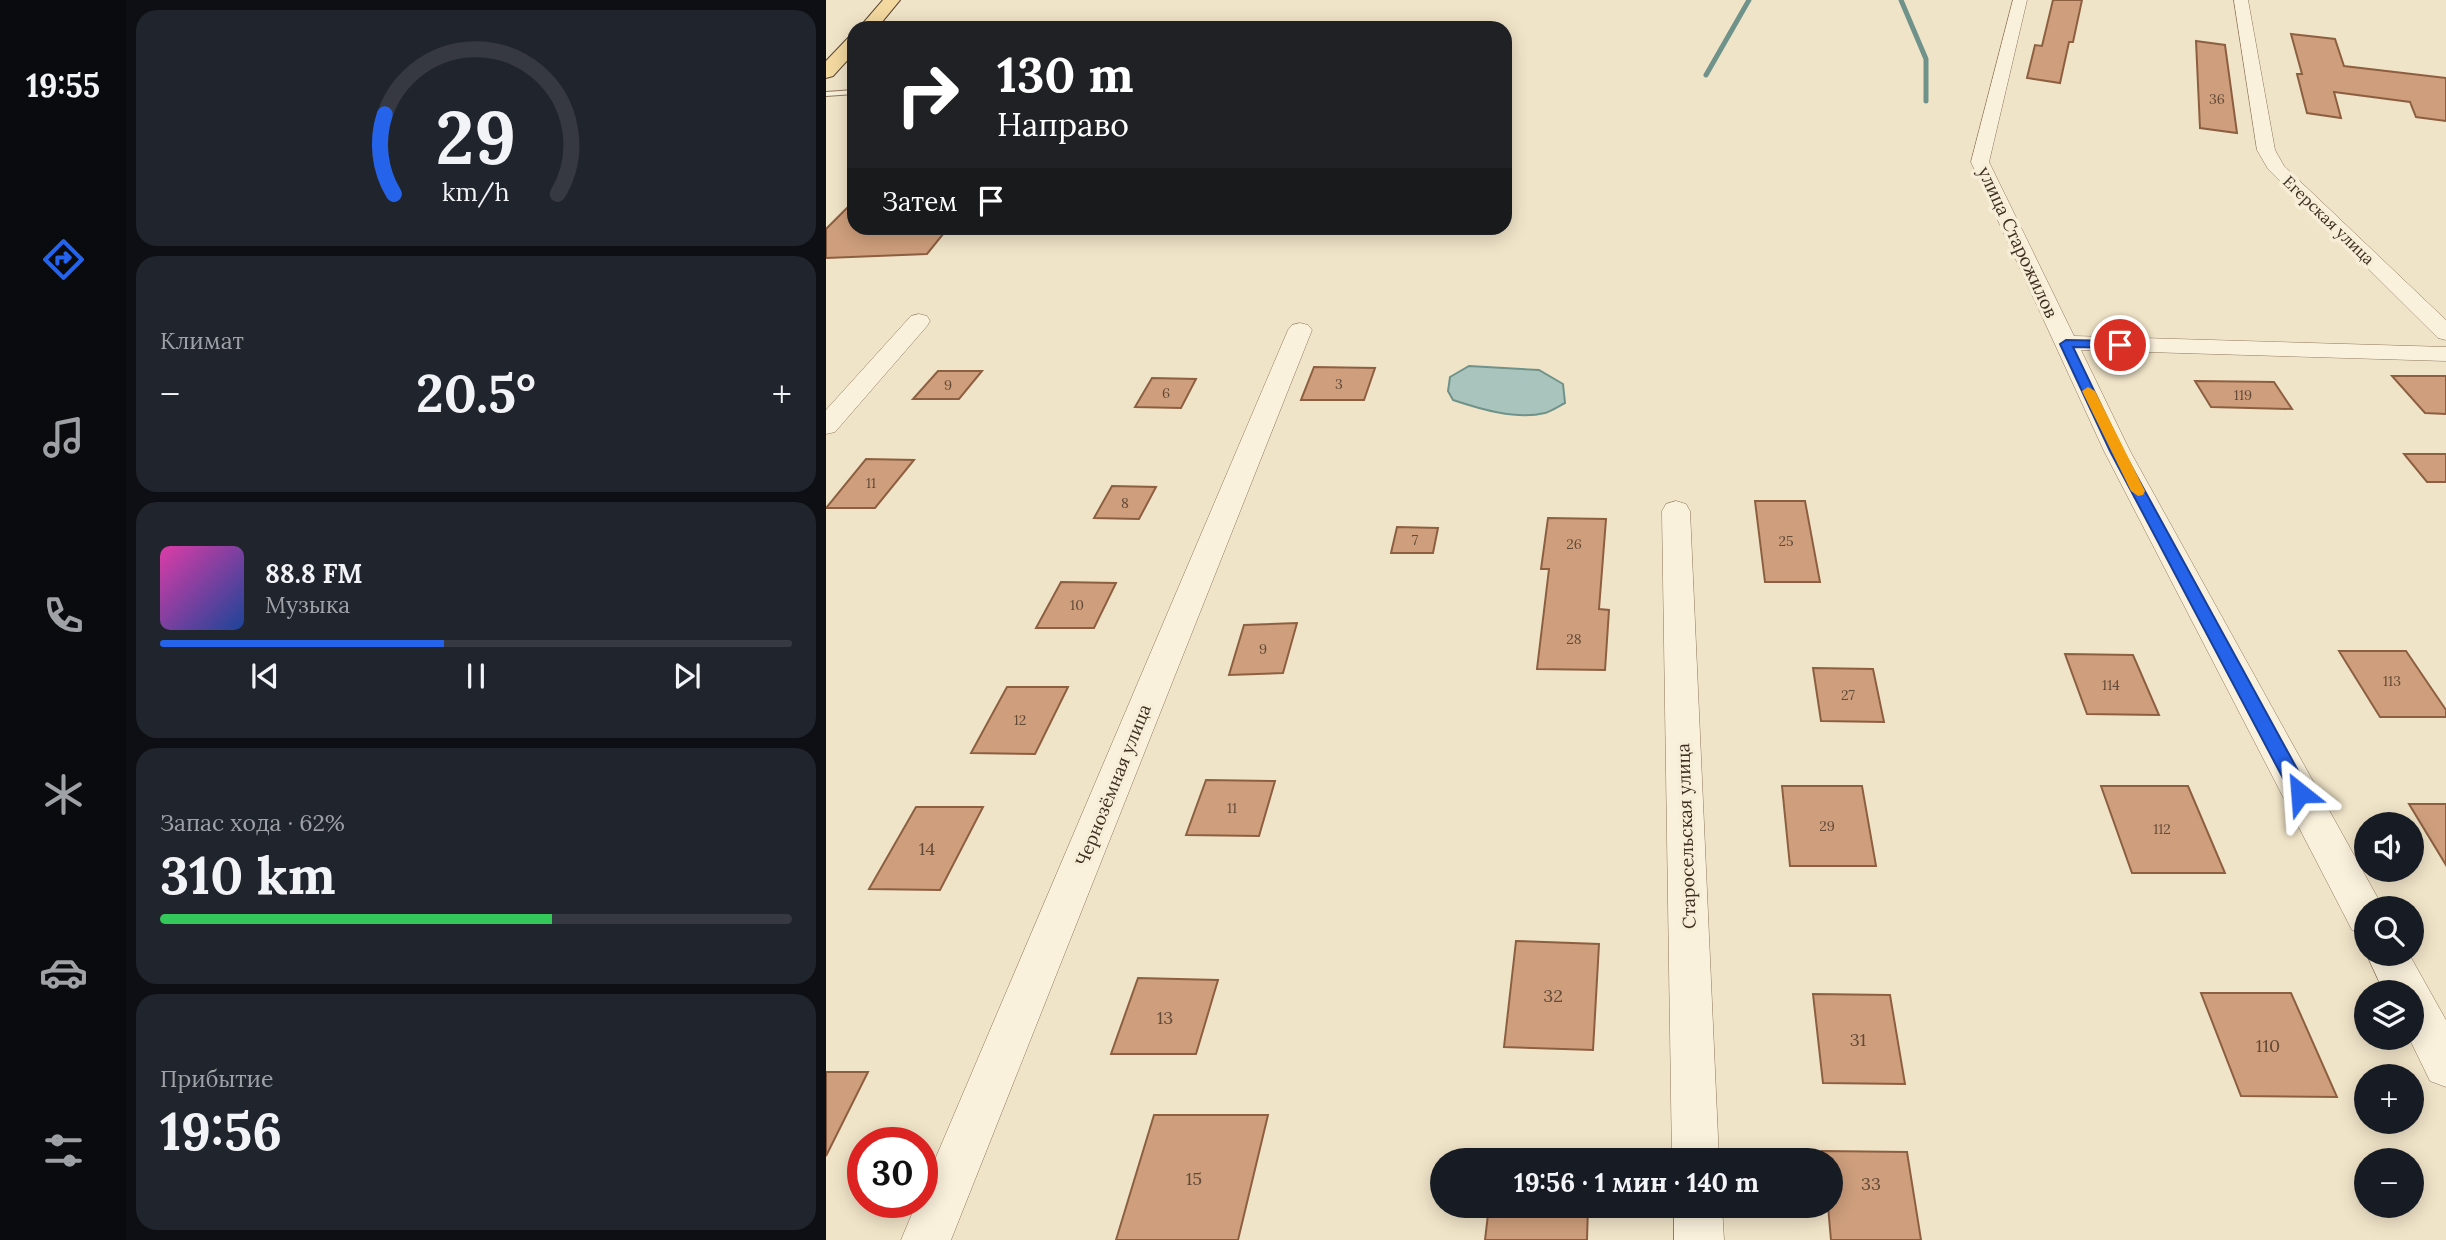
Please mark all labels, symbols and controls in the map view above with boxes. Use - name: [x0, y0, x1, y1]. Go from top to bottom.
- text: 130 m: [997, 43, 1133, 105]
- icon: right: [882, 49, 973, 140]
- text: 19:55: [26, 65, 100, 106]
- house number: 36: [2209, 90, 2225, 108]
- text: 29: [436, 91, 516, 184]
- text: Направо: [997, 104, 1129, 145]
- street label: улица Старожилов: [1973, 163, 2063, 321]
- street label: Егерская улица: [2279, 171, 2379, 269]
- text: km/h: [442, 176, 510, 208]
- icon: arrive: [972, 182, 1010, 220]
- text: Затем: [882, 185, 958, 218]
- icon: directions: [39, 235, 88, 284]
- pin: [2090, 315, 2150, 375]
- text: Климат: [160, 326, 244, 355]
- icon: arrive: [2101, 326, 2139, 364]
- text: 20.5°: [416, 360, 536, 426]
- text: −: [160, 370, 180, 418]
- text: +: [772, 370, 792, 418]
- house number: 3: [1335, 375, 1343, 393]
- house number: 9: [944, 376, 952, 394]
- house number: 6: [1162, 384, 1170, 402]
- house number: 119: [2234, 386, 2252, 404]
- icon: music: [39, 413, 88, 462]
- house number: 11: [866, 474, 876, 492]
- house number: 8: [1121, 494, 1129, 512]
- house number: 7: [1412, 531, 1419, 549]
- house number: 25: [1778, 532, 1794, 550]
- house number: 26: [1566, 535, 1582, 553]
- text: 88.8 FM: [265, 557, 363, 590]
- text: Музыка: [265, 590, 350, 619]
- icon: phone: [39, 591, 88, 640]
- house number: 10: [1070, 596, 1084, 614]
- house number: 28: [1566, 630, 1582, 648]
- house number: 9: [1259, 640, 1267, 658]
- icon: previous: [246, 657, 284, 695]
- icon: pause: [457, 657, 495, 695]
- icon: next: [668, 657, 706, 695]
- house number: 113: [2383, 672, 2401, 690]
- house number: 114: [2102, 676, 2120, 694]
- house number: 27: [1841, 686, 1856, 704]
- street label: Чернозёмная улица: [1070, 701, 1156, 869]
- house number: 12: [1014, 711, 1026, 729]
- street label: Старосельская улица: [1671, 743, 1701, 929]
- position arrow: [2263, 756, 2337, 830]
- icon: climate: [39, 770, 88, 819]
- house number: 11: [1227, 799, 1237, 817]
- text: Запас хода · 62%: [160, 808, 345, 837]
- map controls: [2354, 812, 2424, 1218]
- button: sound: [2354, 812, 2424, 882]
- house number: 29: [1819, 817, 1835, 835]
- house number: 112: [2153, 820, 2171, 838]
- house number: 14: [919, 837, 935, 860]
- text: 310 km: [160, 842, 336, 908]
- button: search: [2354, 896, 2424, 966]
- icon: car: [39, 948, 88, 997]
- button: layers: [2354, 980, 2424, 1050]
- house number: 32: [1543, 984, 1563, 1007]
- house number: 13: [1157, 1006, 1173, 1029]
- house number: 31: [1850, 1028, 1866, 1051]
- house number: 110: [2256, 1034, 2280, 1057]
- text: Прибытие: [160, 1064, 274, 1093]
- button: +: [2354, 1064, 2424, 1134]
- text: 19:56: [160, 1098, 282, 1164]
- icon: filters: [39, 1126, 88, 1175]
- speed limit sign: 30: [847, 1127, 938, 1218]
- button: −: [2354, 1148, 2424, 1218]
- text: 19:56 · 1 мин · 140 m: [1514, 1166, 1759, 1199]
- house number: 15: [1186, 1167, 1202, 1190]
- house number: 33: [1861, 1172, 1881, 1195]

